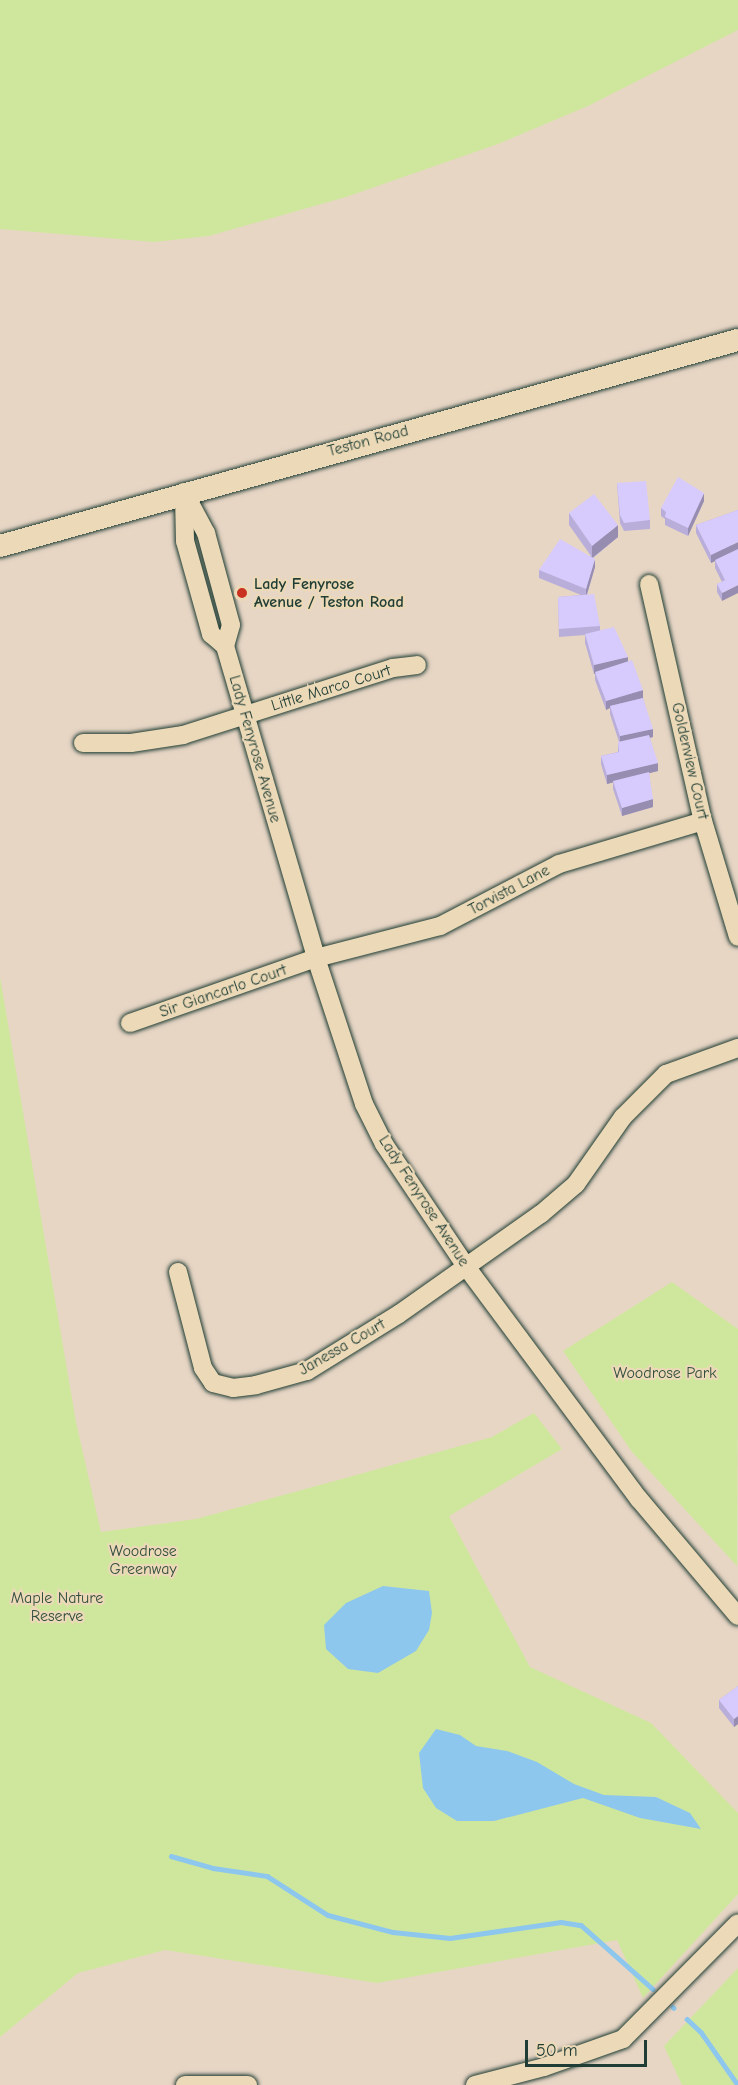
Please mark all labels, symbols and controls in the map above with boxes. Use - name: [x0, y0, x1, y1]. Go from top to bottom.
- street label: Teston Road: [325, 421, 411, 461]
- place label: Lady Fenyrose Avenue / Teston Road: [254, 574, 404, 612]
- marker: Lady Fenyrose Avenue / Teston Road: [235, 586, 249, 600]
- street label: Little Marco Court: [269, 661, 393, 715]
- street label: Lady Fenyrose Avenue: [225, 673, 285, 825]
- street label: Goldenview Court: [667, 701, 713, 821]
- street label: Torvista Lane: [465, 861, 553, 919]
- street label: Sir Giancarlo Court: [157, 960, 289, 1022]
- street label: Lady Fenyrose Avenue: [374, 1132, 474, 1270]
- street label: Janessa Court: [295, 1315, 389, 1379]
- park label: Woodrose Park: [613, 1363, 717, 1383]
- park label: Woodrose Greenway: [109, 1541, 177, 1579]
- park label: Maple Nature Reserve: [11, 1588, 103, 1626]
- scale bar: [528, 2028, 650, 2066]
- text: 50 m: [536, 2040, 578, 2061]

